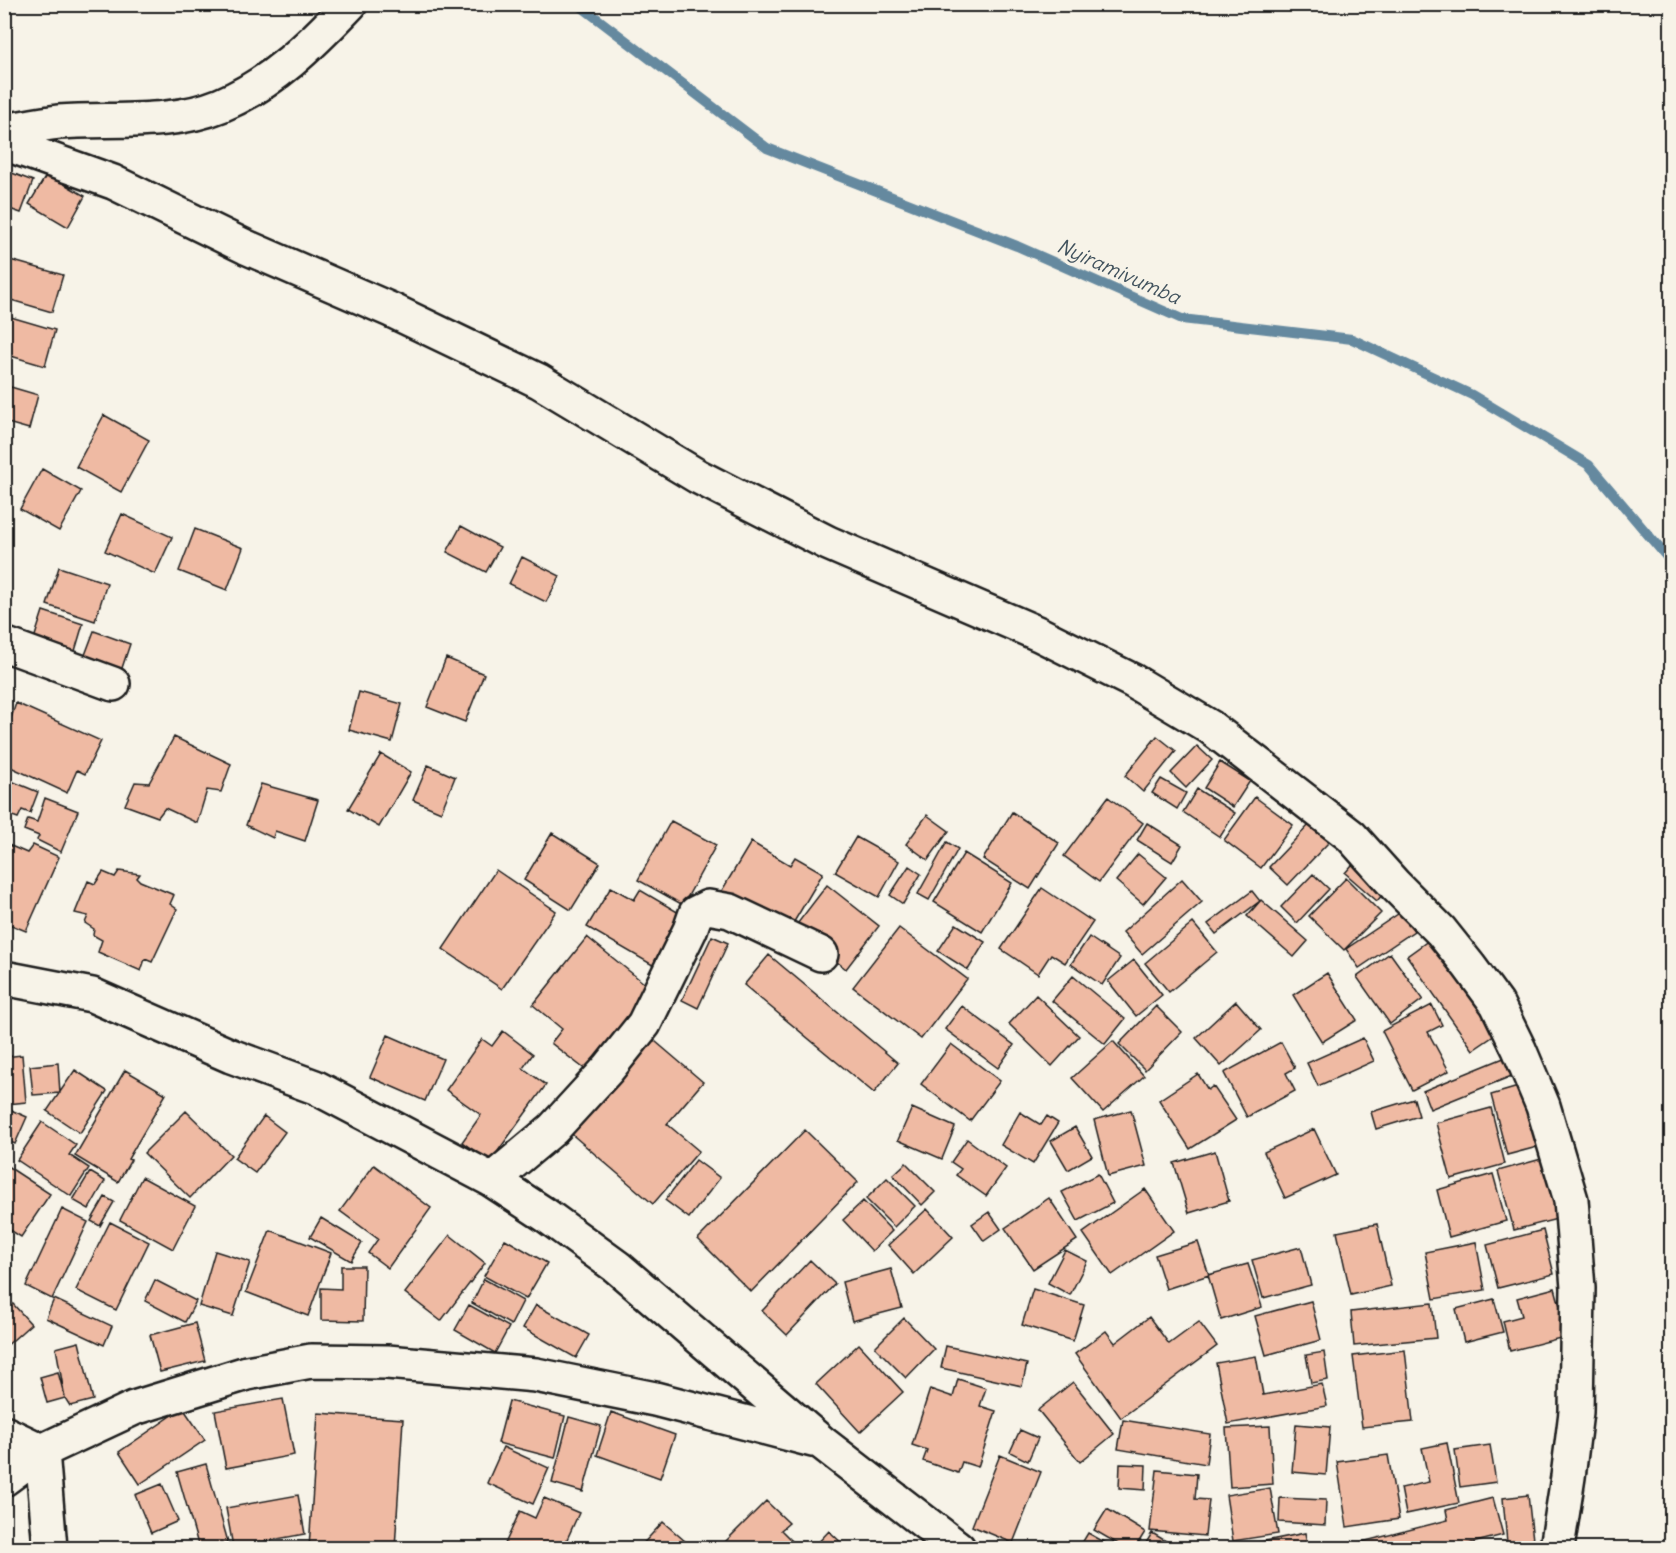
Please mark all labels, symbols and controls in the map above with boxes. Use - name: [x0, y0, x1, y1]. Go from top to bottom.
- water label: Nyiramivumba: [1053, 233, 1186, 310]

